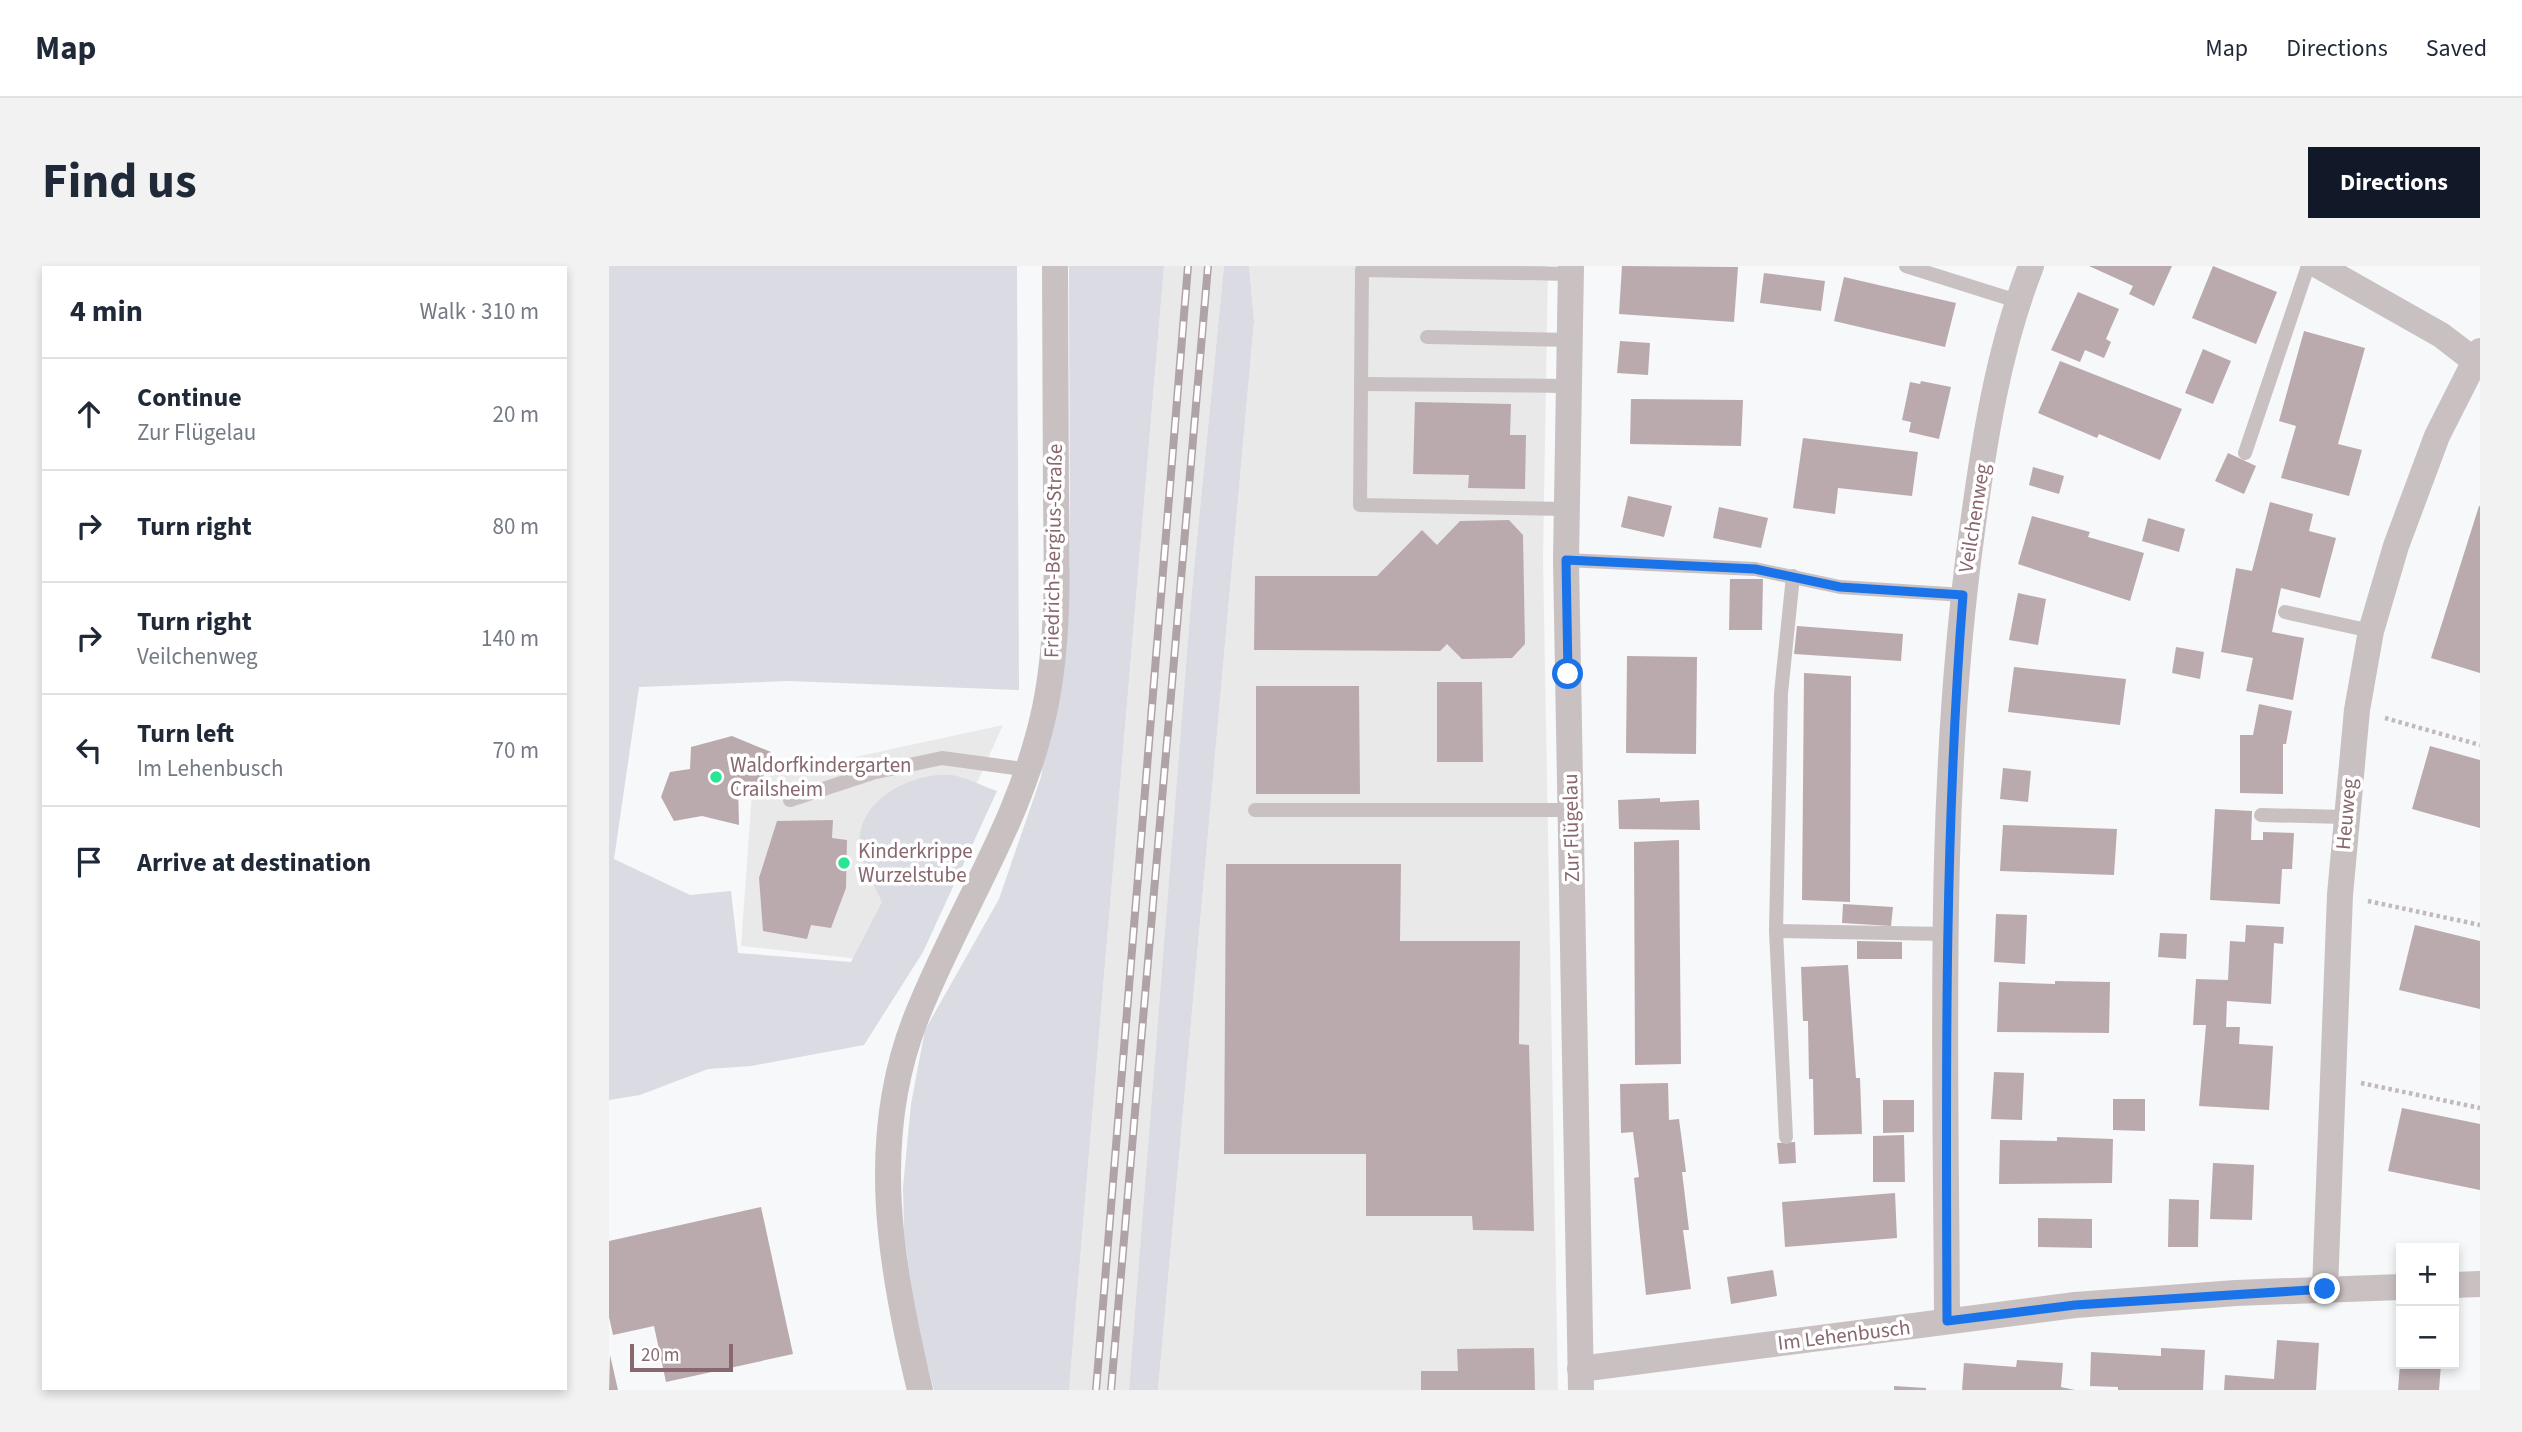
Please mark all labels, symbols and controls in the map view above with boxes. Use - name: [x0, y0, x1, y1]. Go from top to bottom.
- text: Map: [35, 25, 96, 72]
- text: Map: [2205, 31, 2248, 66]
- text: Directions: [2286, 31, 2388, 66]
- text: Saved: [2426, 31, 2487, 66]
- text: Find us: [42, 147, 197, 217]
- button: Directions: [2308, 147, 2480, 218]
- text: 4 min: [70, 290, 143, 333]
- text: Walk · 310 m: [420, 295, 539, 328]
- text: Continue: [137, 379, 242, 416]
- icon: ahead: [70, 395, 108, 433]
- text: 20 m: [492, 398, 539, 431]
- text: Zur Flügelau: [137, 416, 256, 449]
- street label: Friedrich-Bergius-Straße: [1036, 444, 1070, 658]
- street label: Veilchenweg: [1951, 461, 1997, 575]
- icon: right: [70, 507, 108, 545]
- text: Turn right: [137, 508, 252, 545]
- text: 80 m: [492, 510, 539, 543]
- text: Turn right: [137, 603, 252, 640]
- icon: right: [70, 619, 108, 657]
- text: 140 m: [481, 622, 539, 655]
- text: Veilchenweg: [137, 640, 258, 673]
- route start: [1552, 658, 1583, 689]
- text: Turn left: [137, 715, 234, 752]
- icon: left: [70, 731, 108, 769]
- text: 70 m: [492, 734, 539, 767]
- place label: Waldorfkindergarten Crailsheim: [730, 750, 912, 804]
- text: Im Lehenbusch: [137, 752, 283, 785]
- marker: Waldorfkindergarten Crailsheim: [708, 769, 724, 785]
- street label: Zur Flügelau: [1555, 773, 1587, 883]
- street label: Heuweg: [2328, 777, 2364, 851]
- place label: Kinderkrippe Wurzelstube: [858, 836, 973, 890]
- icon: arrive: [70, 843, 108, 881]
- text: Arrive at destination: [137, 844, 371, 881]
- marker: Kinderkrippe Wurzelstube: [836, 855, 852, 871]
- map controls: [2396, 1243, 2459, 1369]
- button: +: [2396, 1243, 2459, 1306]
- route end: [2309, 1273, 2340, 1304]
- button: −: [2396, 1306, 2459, 1369]
- street label: Im Lehenbusch: [1776, 1312, 1912, 1358]
- scale bar: [630, 1341, 733, 1373]
- text: 20 m: [641, 1342, 679, 1369]

